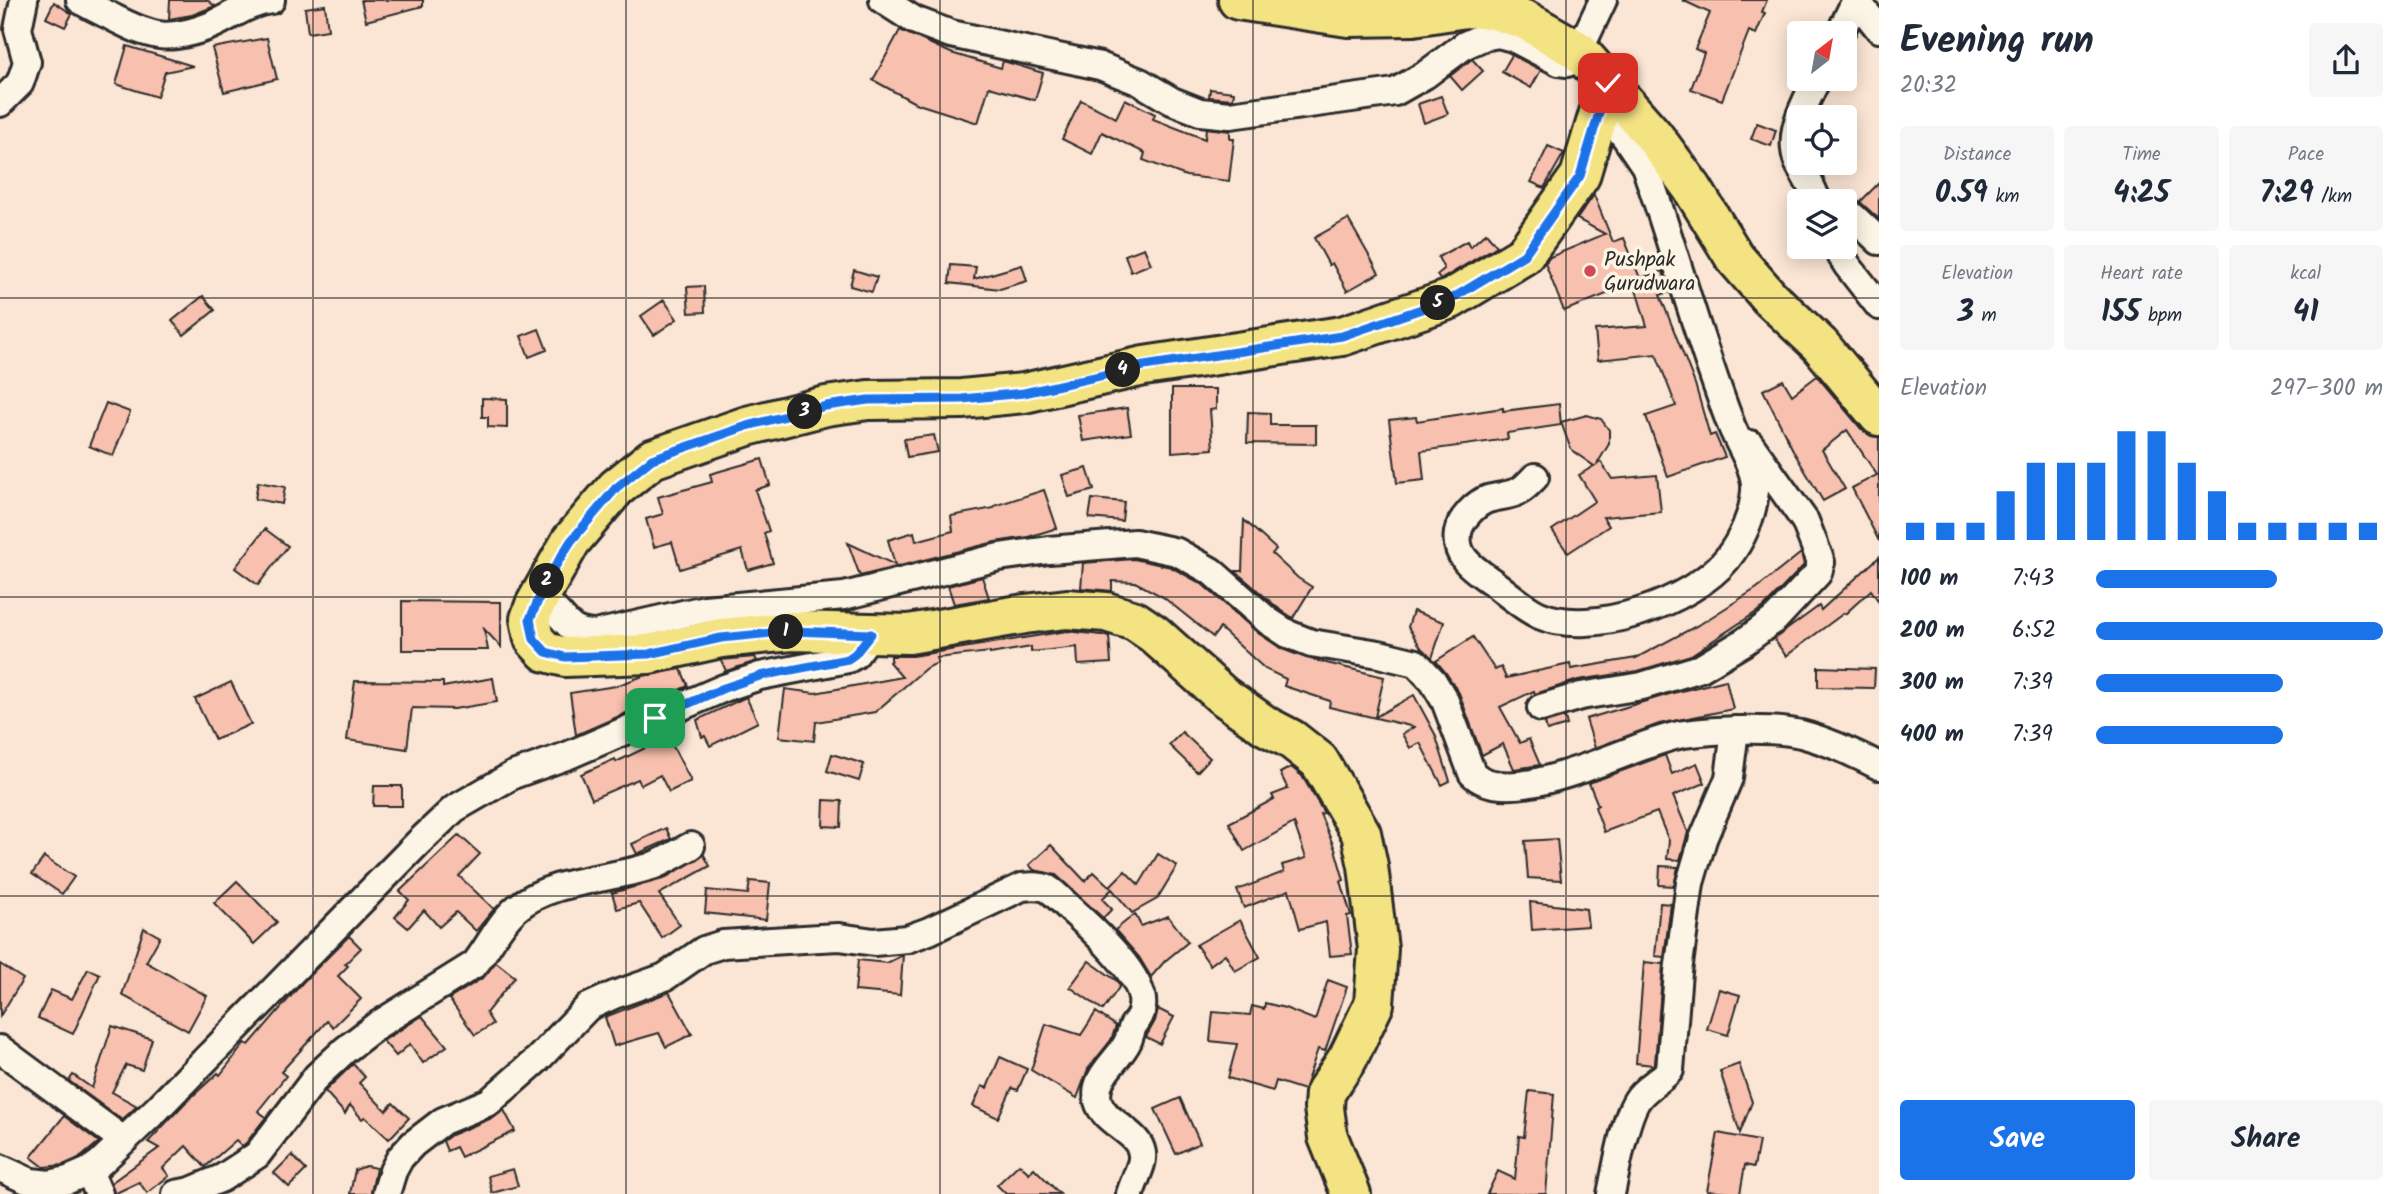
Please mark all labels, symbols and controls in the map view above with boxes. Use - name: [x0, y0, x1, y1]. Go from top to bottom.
- text: Evening run: [1900, 12, 2094, 72]
- north arrow: [1787, 21, 1857, 91]
- map controls: [1787, 21, 1857, 259]
- button: share: [2309, 23, 2383, 97]
- pin: [1578, 53, 1638, 113]
- icon: check: [1589, 64, 1627, 102]
- text: 20:32: [1900, 68, 1957, 104]
- button: locate: [1787, 105, 1857, 175]
- text: Distance: [1943, 140, 2011, 170]
- text: Time: [2122, 140, 2161, 170]
- text: Pace: [2288, 140, 2324, 170]
- text: 0.59: [1935, 170, 1988, 218]
- text: 4:25: [2113, 170, 2170, 218]
- text: 7:29: [2260, 170, 2314, 218]
- text: km: [1988, 182, 2019, 212]
- text: /km: [2314, 182, 2352, 212]
- button: layers: [1787, 189, 1857, 259]
- place label: Pushpak Gurudwara: [1604, 244, 1695, 301]
- text: Elevation: [1941, 259, 2013, 289]
- text: Heart rate: [2100, 259, 2183, 289]
- text: kcal: [2290, 259, 2321, 289]
- marker: Pushpak Gurudwara: [1582, 263, 1598, 279]
- pin: 5: [1420, 286, 1456, 320]
- text: 5: [1433, 287, 1442, 317]
- text: 3: [1958, 289, 1974, 337]
- text: 155: [2101, 289, 2140, 337]
- text: 41: [2293, 289, 2319, 337]
- text: m: [1974, 301, 1997, 331]
- text: bpm: [2140, 301, 2182, 331]
- pin: 4: [1106, 352, 1140, 388]
- text: 4: [1117, 354, 1128, 384]
- text: Elevation: [1900, 371, 1987, 407]
- text: 297–300 m: [2270, 371, 2383, 407]
- pin: 3: [788, 394, 822, 430]
- text: 3: [799, 396, 810, 426]
- text: 100 m: [1900, 561, 1958, 597]
- text: 7:43: [2012, 561, 2054, 597]
- pin: 2: [530, 564, 564, 598]
- text: 2: [541, 565, 552, 595]
- text: 200 m: [1900, 613, 1965, 649]
- text: 6:52: [2012, 613, 2056, 649]
- pin: 1: [768, 614, 804, 650]
- text: 1: [783, 616, 788, 646]
- text: 300 m: [1900, 665, 1964, 701]
- text: 7:39: [2012, 665, 2053, 701]
- pin: [625, 688, 685, 748]
- icon: arrive: [636, 699, 674, 737]
- text: 400 m: [1900, 717, 1964, 753]
- text: 7:39: [2012, 717, 2053, 753]
- button: Save: [1900, 1100, 2135, 1180]
- button: Share: [2149, 1100, 2383, 1180]

